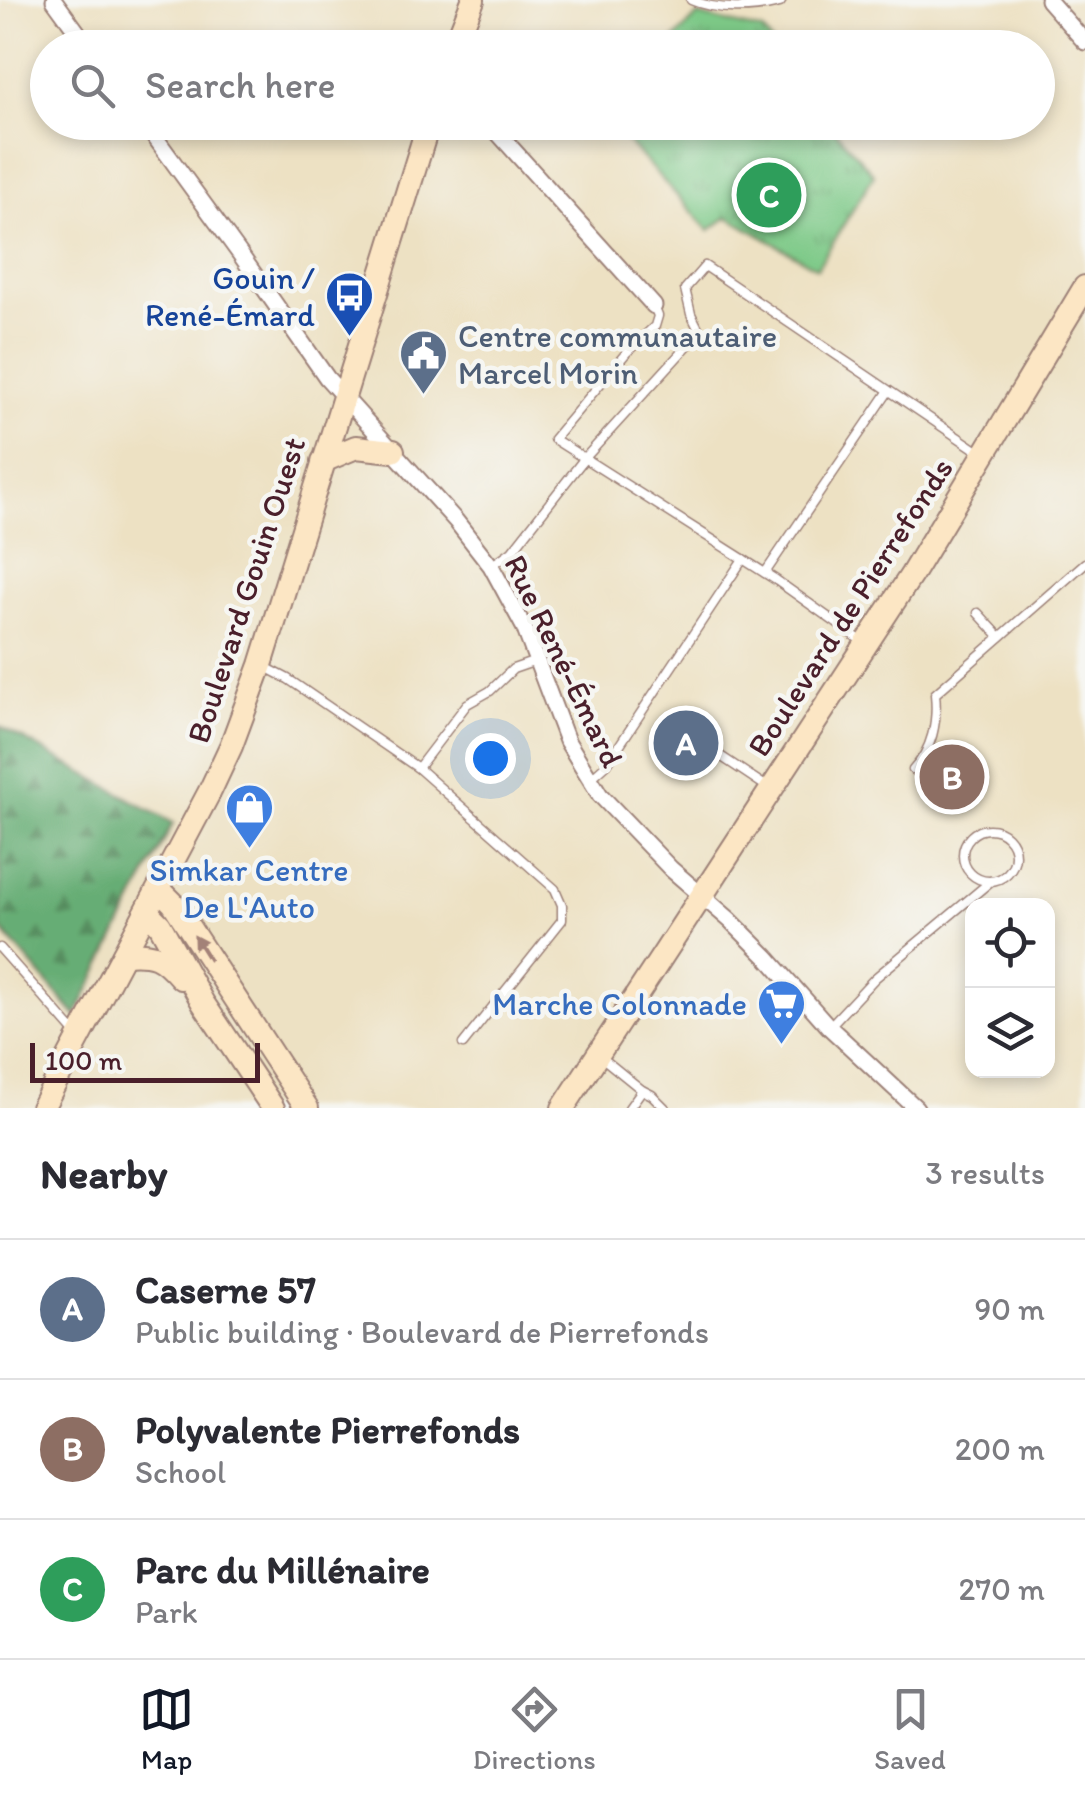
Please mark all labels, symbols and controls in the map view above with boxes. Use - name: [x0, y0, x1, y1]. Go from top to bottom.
- search box: [30, 30, 1055, 140]
- icon: search: [65, 58, 120, 113]
- text: Search here: [145, 62, 336, 108]
- pin: C: [736, 158, 802, 232]
- place label: Gouin / René-Émard: [145, 259, 316, 334]
- bus stop icon: Gouin / René-Émard: [324, 270, 376, 338]
- place label: Centre communautaire Marcel Morin: [458, 317, 777, 392]
- public building icon: Centre communautaire Marcel Morin: [397, 328, 449, 396]
- street label: Boulevard Gouin Ouest: [179, 432, 313, 748]
- street label: Boulevard de Pierrefonds: [739, 451, 961, 763]
- street label: Rue René-Émard: [496, 549, 632, 774]
- pin: A: [654, 706, 718, 780]
- your location: [465, 733, 516, 784]
- pin: B: [920, 740, 984, 814]
- shop icon: Simkar Centre De L'Auto: [223, 782, 275, 850]
- place label: Simkar Centre De L'Auto: [149, 851, 349, 926]
- map controls: [965, 898, 1055, 1078]
- button: locate: [965, 898, 1055, 988]
- one-way arrow: [193, 934, 212, 961]
- supermarket icon: Marche Colonnade: [756, 978, 808, 1046]
- place label: Marche Colonnade: [492, 985, 747, 1023]
- button: layers: [965, 988, 1055, 1078]
- scale bar: [30, 1038, 260, 1082]
- text: 100 m: [45, 1043, 122, 1077]
- text: Nearby: [40, 1148, 167, 1199]
- text: 3 results: [925, 1154, 1045, 1192]
- text: Caserne 57: [135, 1267, 316, 1313]
- text: A: [62, 1290, 83, 1328]
- text: 90 m: [974, 1290, 1045, 1328]
- text: Public building · Boulevard de Pierrefonds: [135, 1313, 709, 1351]
- text: Polyvalente Pierrefonds: [135, 1407, 520, 1453]
- text: B: [62, 1430, 83, 1468]
- text: 200 m: [955, 1430, 1045, 1468]
- text: School: [135, 1453, 226, 1491]
- text: Parc du Millénaire: [135, 1547, 430, 1593]
- text: C: [62, 1570, 83, 1608]
- text: 270 m: [958, 1570, 1045, 1608]
- text: Park: [135, 1593, 198, 1631]
- tab: Map: [139, 1682, 194, 1776]
- tab: Directions: [473, 1682, 596, 1776]
- tab: Saved: [874, 1682, 946, 1776]

